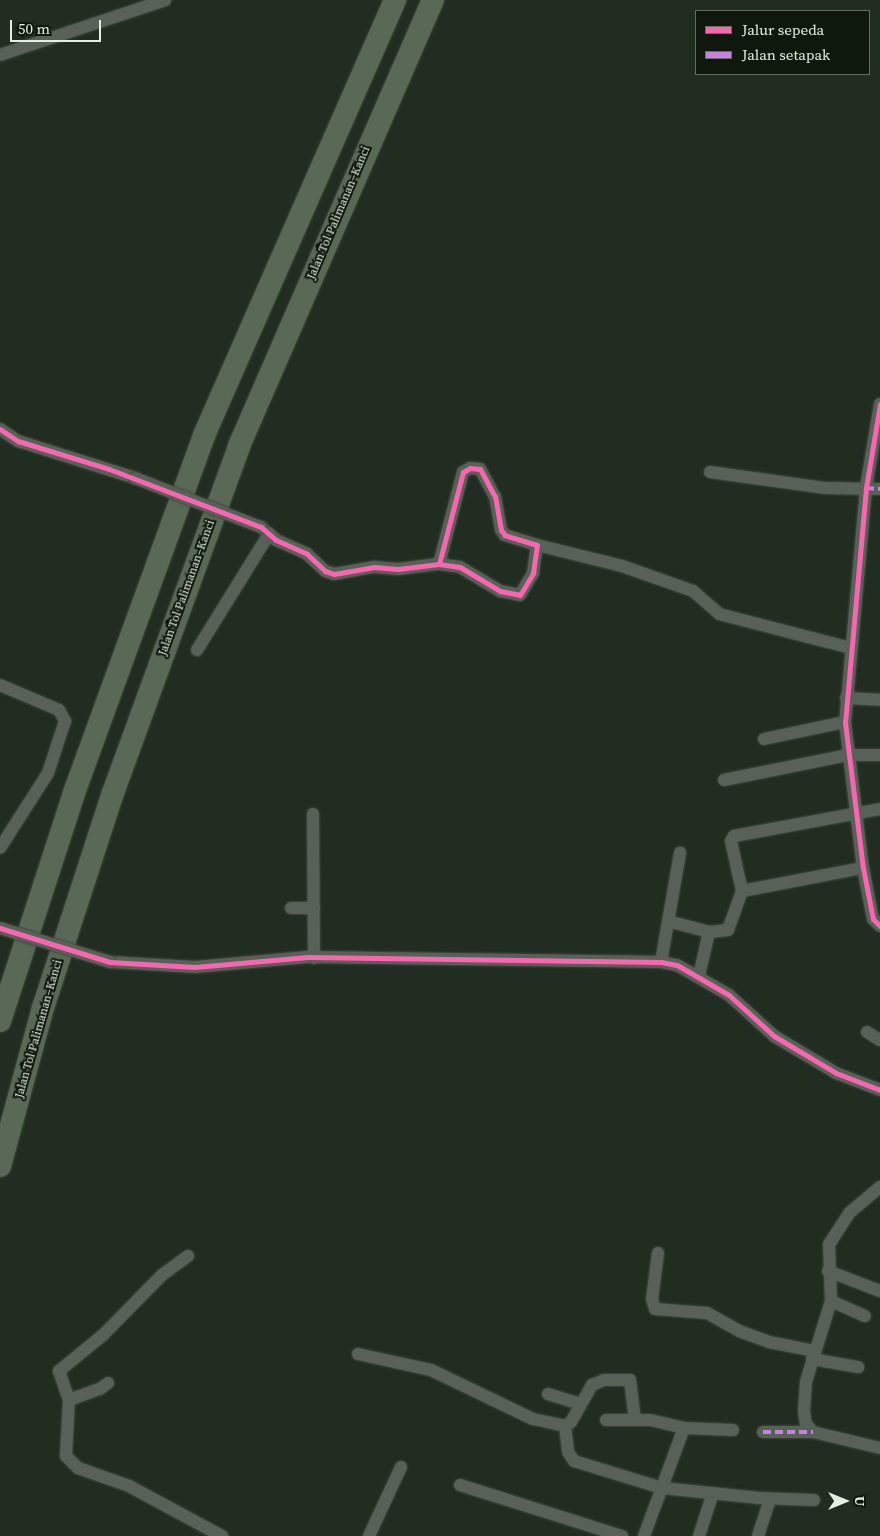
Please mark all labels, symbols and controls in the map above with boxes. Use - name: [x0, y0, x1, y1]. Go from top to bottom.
- scale bar: [12, 10, 104, 42]
- legend: [695, 10, 870, 75]
- text: 50 m: [18, 18, 50, 39]
- text: Jalur sepeda: [742, 19, 824, 40]
- text: Jalan setapak: [742, 44, 830, 65]
- street label: Jalan Tol Palimanan–Kanci: [304, 144, 374, 282]
- street label: Jalan Tol Palimanan–Kanci: [156, 518, 218, 658]
- street label: Jalan Tol Palimanan–Kanci: [12, 958, 66, 1100]
- north arrow: [820, 1476, 870, 1526]
- text: U: [850, 1496, 870, 1506]

